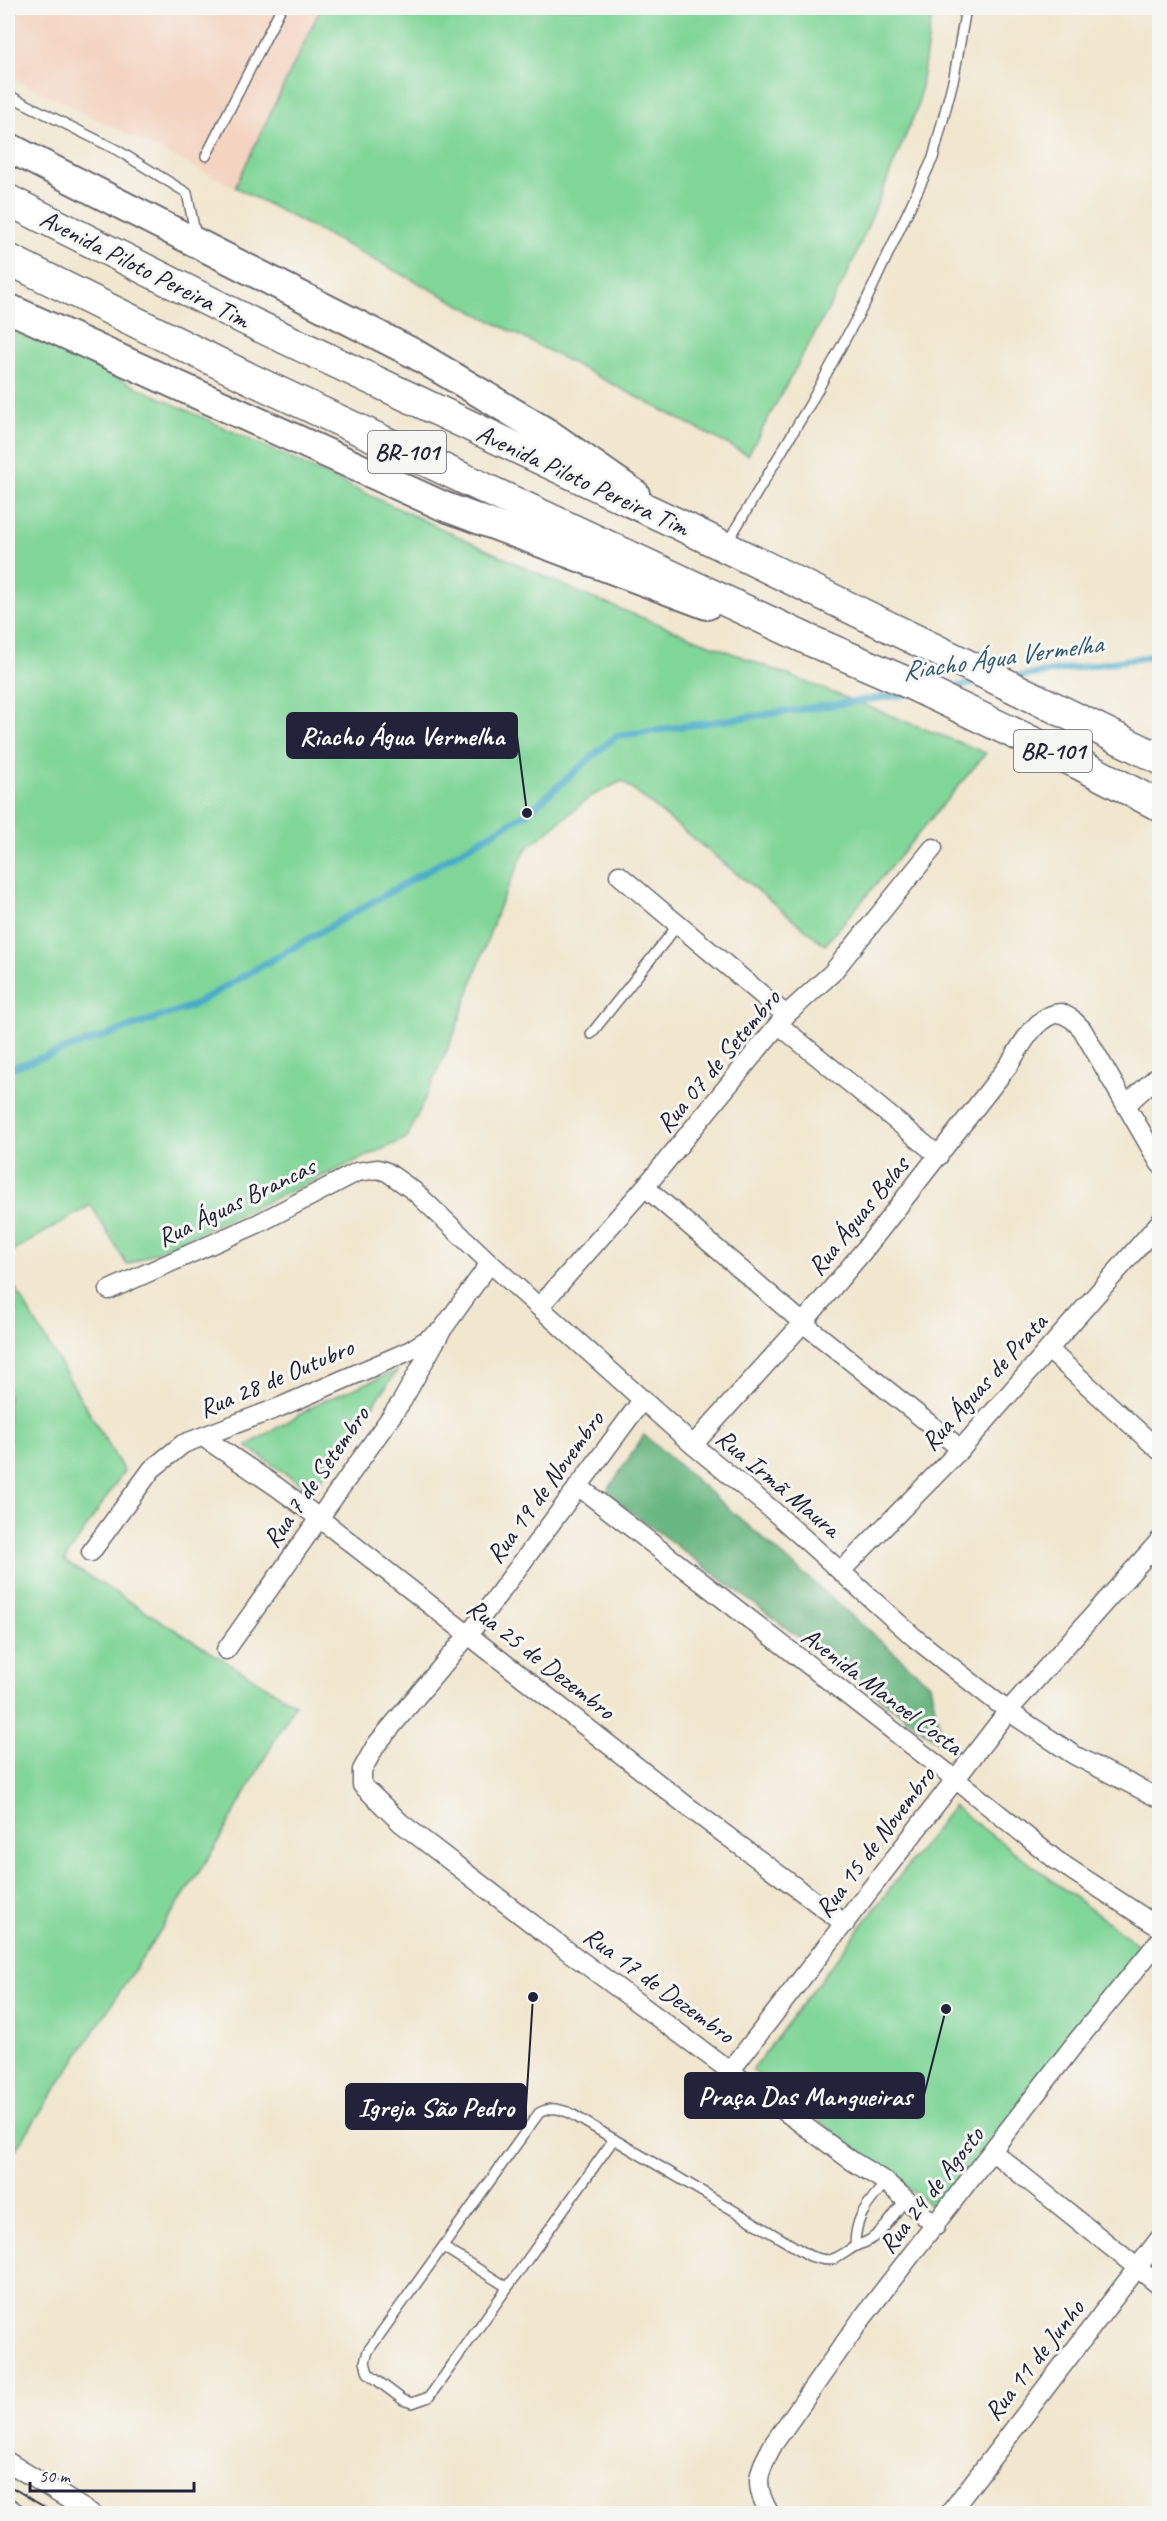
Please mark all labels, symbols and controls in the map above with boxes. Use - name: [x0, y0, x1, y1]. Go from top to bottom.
- street label: Avenida Piloto Pereira Tim: [35, 202, 257, 337]
- street label: Avenida Piloto Pereira Tim: [471, 416, 696, 545]
- road number: BR-101: [368, 431, 446, 473]
- water label: Riacho Água Vermelha: [900, 626, 1106, 688]
- callout: Riacho Água Vermelha: [287, 713, 517, 758]
- text: Riacho Água Vermelha: [300, 719, 506, 753]
- road number: BR-101: [1014, 730, 1092, 772]
- street label: Rua 07 de Setembro: [649, 981, 789, 1139]
- street label: Rua Águas Belas: [800, 1148, 917, 1282]
- street label: Rua Águas Brancas: [152, 1149, 322, 1254]
- street label: Rua Águas de Prata: [914, 1305, 1055, 1458]
- street label: Rua 28 de Outubro: [194, 1330, 360, 1425]
- street label: Rua 7 de Setembro: [255, 1398, 378, 1554]
- street label: Rua 19 de Novembro: [479, 1403, 612, 1570]
- street label: Rua Irmã Maura: [709, 1421, 849, 1546]
- street label: Rua 25 de Dezembro: [460, 1591, 623, 1728]
- street label: Avenida Manoel Costa: [795, 1620, 970, 1763]
- street label: Rua 15 de Novembro: [808, 1759, 944, 1924]
- street label: Rua 17 de Dezembro: [577, 1919, 742, 2052]
- callout: Praça Das Mangueiras: [685, 2073, 924, 2118]
- text: Praça Das Mangueiras: [698, 2079, 915, 2113]
- callout: Igreja São Pedro: [346, 2084, 526, 2129]
- text: Igreja São Pedro: [358, 2090, 516, 2124]
- street label: Rua 24 de Agosto: [871, 2118, 992, 2260]
- street label: Rua 11 de Junho: [977, 2292, 1093, 2427]
- scale bar: [30, 2455, 194, 2493]
- text: 50 m: [39, 2465, 72, 2487]

